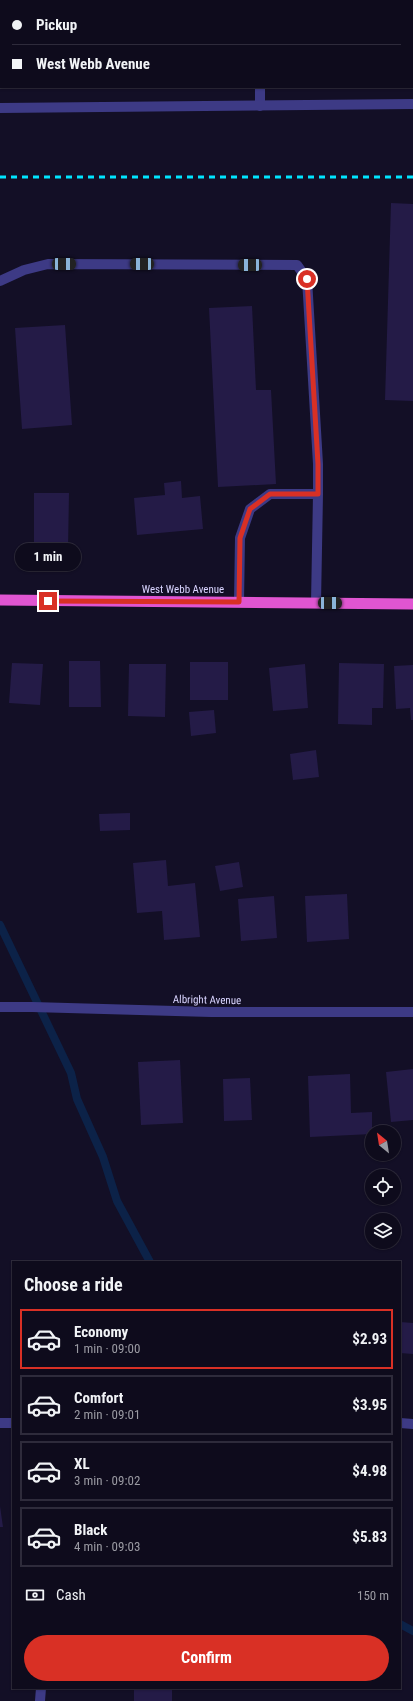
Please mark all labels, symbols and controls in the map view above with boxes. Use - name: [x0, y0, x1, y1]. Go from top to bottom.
- text: Pickup: [36, 16, 77, 34]
- text: West Webb Avenue: [36, 55, 150, 73]
- car: [52, 258, 76, 270]
- car: [130, 258, 154, 270]
- car: [238, 259, 262, 271]
- route start: [298, 270, 316, 288]
- callout: 1 min: [15, 543, 81, 571]
- text: 1 min: [34, 549, 62, 564]
- street label: West Webb Avenue: [142, 583, 224, 596]
- route end: [39, 592, 57, 610]
- car: [318, 597, 342, 609]
- street label: Albright Avenue: [173, 993, 241, 1007]
- north arrow: [365, 1125, 401, 1161]
- map controls: [365, 1125, 401, 1249]
- button: locate: [365, 1169, 401, 1205]
- button: layers: [365, 1213, 401, 1249]
- text: Choose a ride: [24, 1274, 123, 1295]
- icon: car: [26, 1321, 62, 1357]
- text: Economy: [74, 1323, 128, 1341]
- text: $2.93: [352, 1330, 387, 1348]
- text: 1 min · 09:00: [74, 1341, 140, 1356]
- icon: car: [26, 1387, 62, 1423]
- text: Comfort: [74, 1389, 123, 1407]
- text: $3.95: [352, 1396, 387, 1414]
- text: 2 min · 09:01: [74, 1407, 140, 1422]
- icon: car: [26, 1453, 62, 1489]
- text: XL: [74, 1455, 90, 1473]
- text: $4.98: [352, 1462, 387, 1480]
- text: 3 min · 09:02: [74, 1473, 140, 1488]
- icon: car: [26, 1519, 62, 1555]
- text: Black: [74, 1521, 107, 1539]
- text: $5.83: [352, 1528, 387, 1546]
- text: 4 min · 09:03: [74, 1539, 140, 1554]
- icon: cash: [24, 1584, 46, 1606]
- text: Cash: [56, 1586, 86, 1604]
- text: 150 m: [357, 1588, 389, 1603]
- button: Confirm: [24, 1635, 389, 1681]

